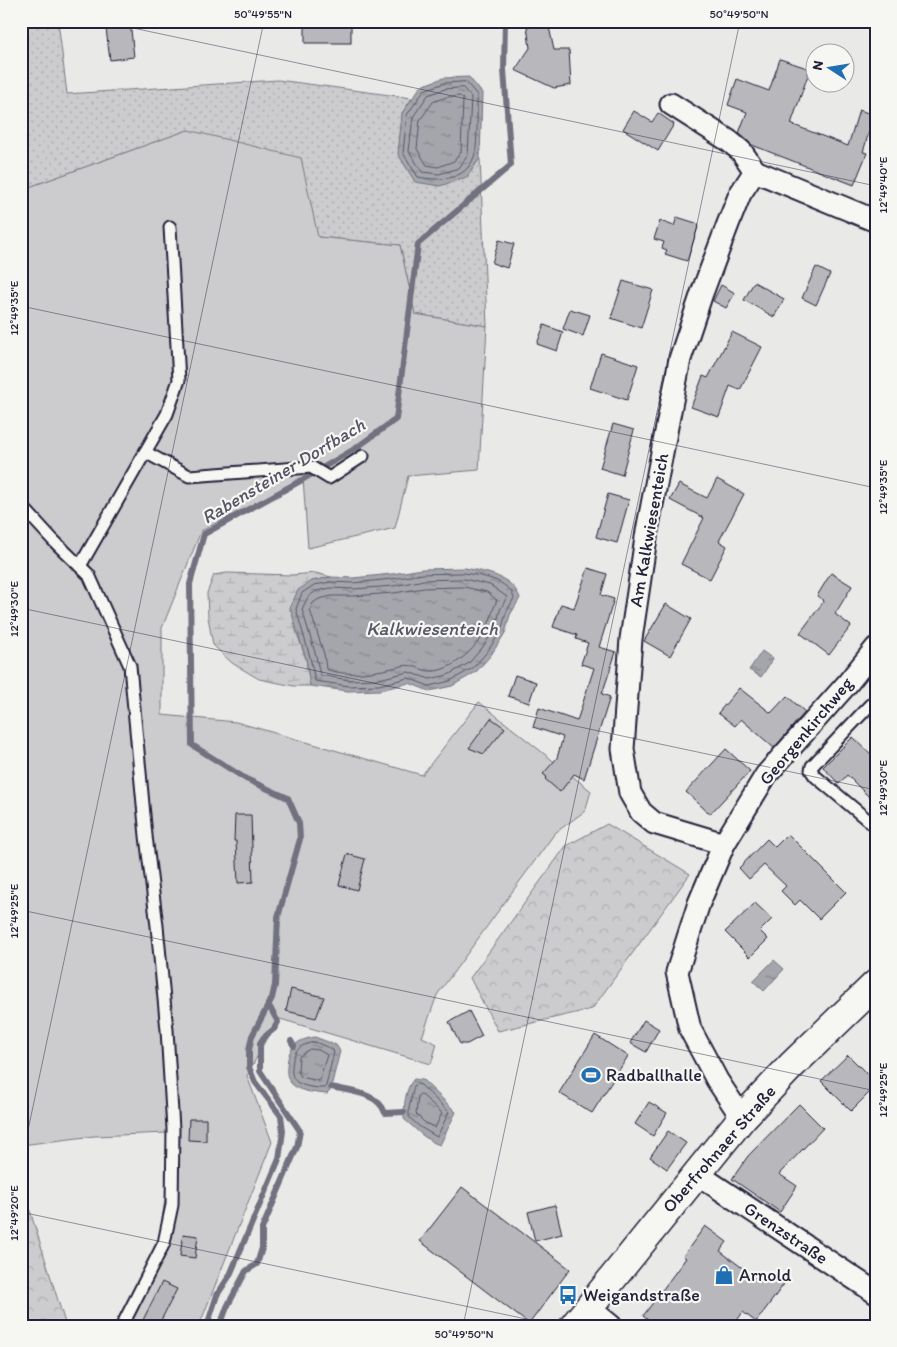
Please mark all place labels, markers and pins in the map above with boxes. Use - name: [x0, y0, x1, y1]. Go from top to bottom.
- sports icon: Radballhalle: [580, 1064, 602, 1086]
- place label: Radballhalle: [606, 1064, 702, 1086]
- shop icon: Arnold: [713, 1264, 735, 1286]
- place label: Arnold: [739, 1264, 792, 1286]
- bus stop icon: Weigandstraße: [557, 1284, 579, 1306]
- place label: Weigandstraße: [583, 1284, 700, 1306]

